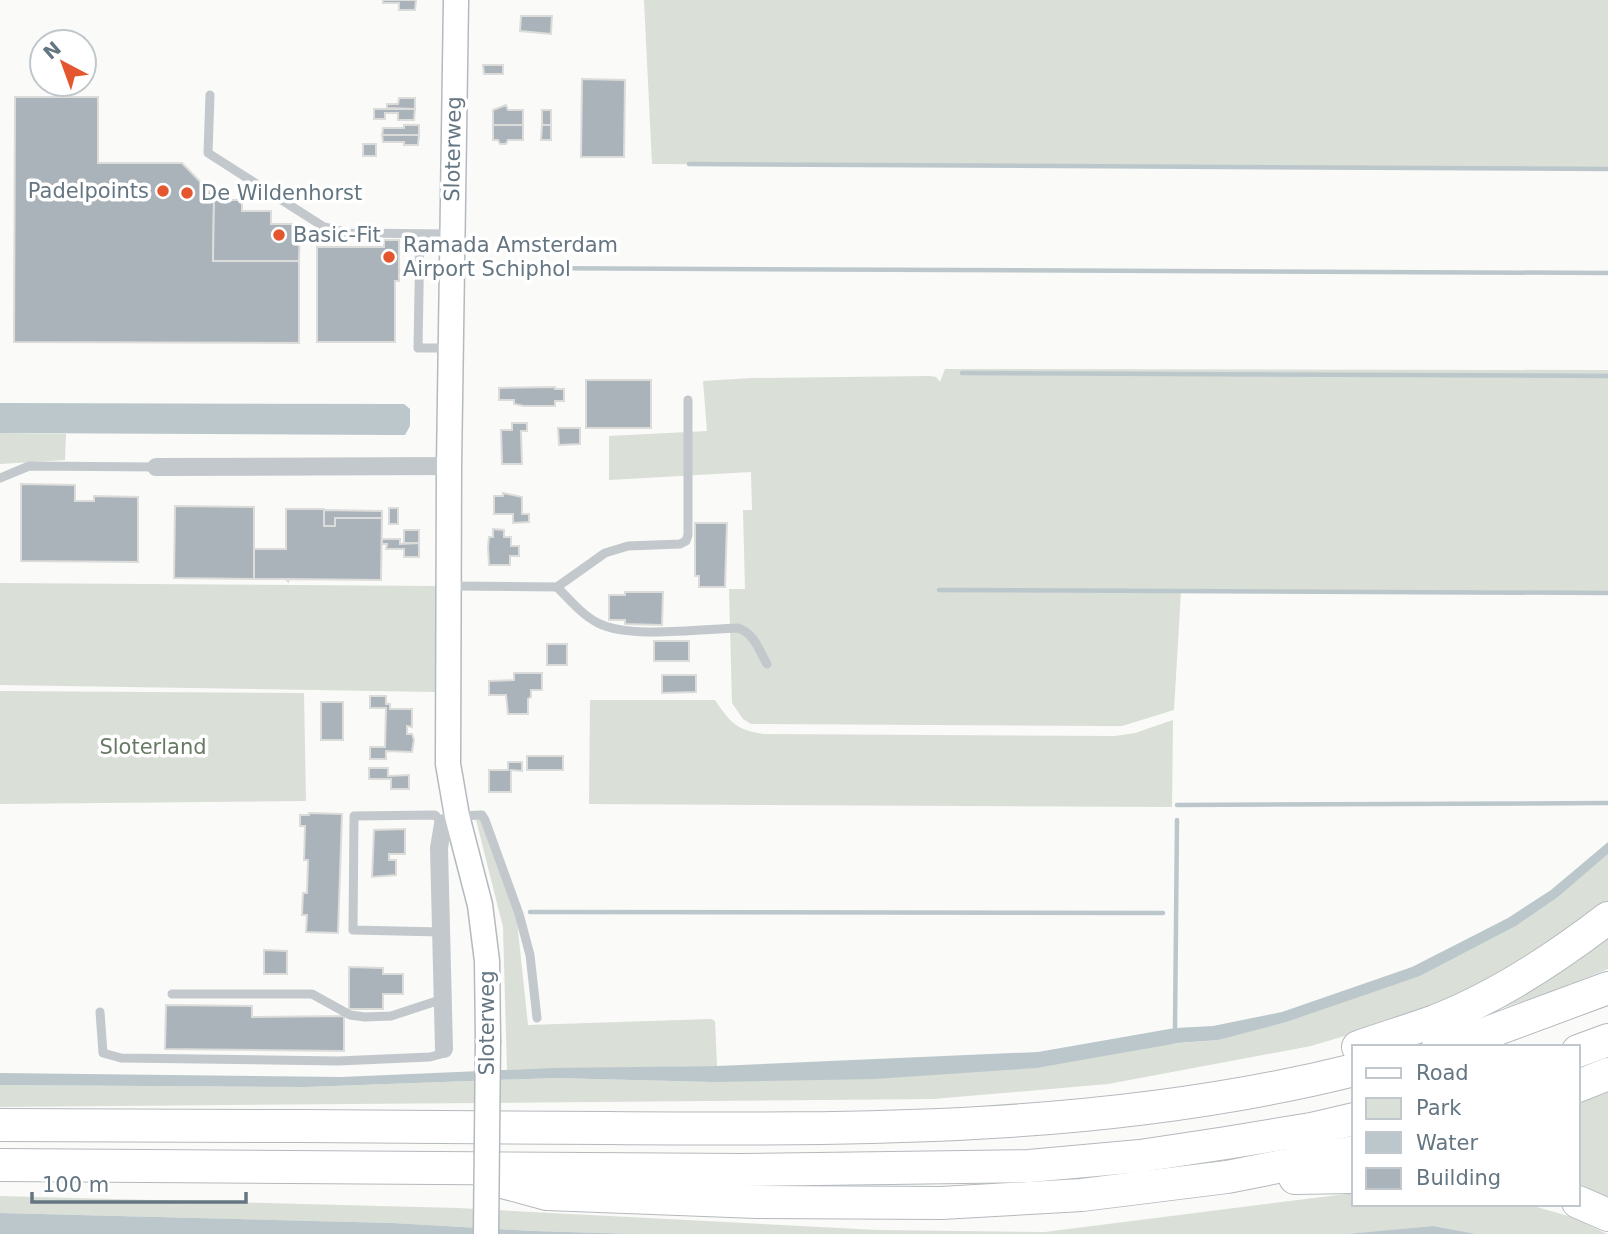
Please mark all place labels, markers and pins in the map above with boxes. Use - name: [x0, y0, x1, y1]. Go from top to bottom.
- place label: Padelpoints: [28, 179, 149, 203]
- place label: De Wildenhorst: [201, 181, 362, 205]
- marker: Padelpoints: [155, 183, 171, 199]
- marker: De Wildenhorst: [179, 185, 195, 201]
- place label: Basic-Fit: [293, 223, 381, 247]
- marker: Basic-Fit: [271, 227, 287, 243]
- place label: Ramada Amsterdam Airport Schiphol: [403, 233, 618, 281]
- marker: Ramada Amsterdam Airport Schiphol: [381, 249, 397, 265]

